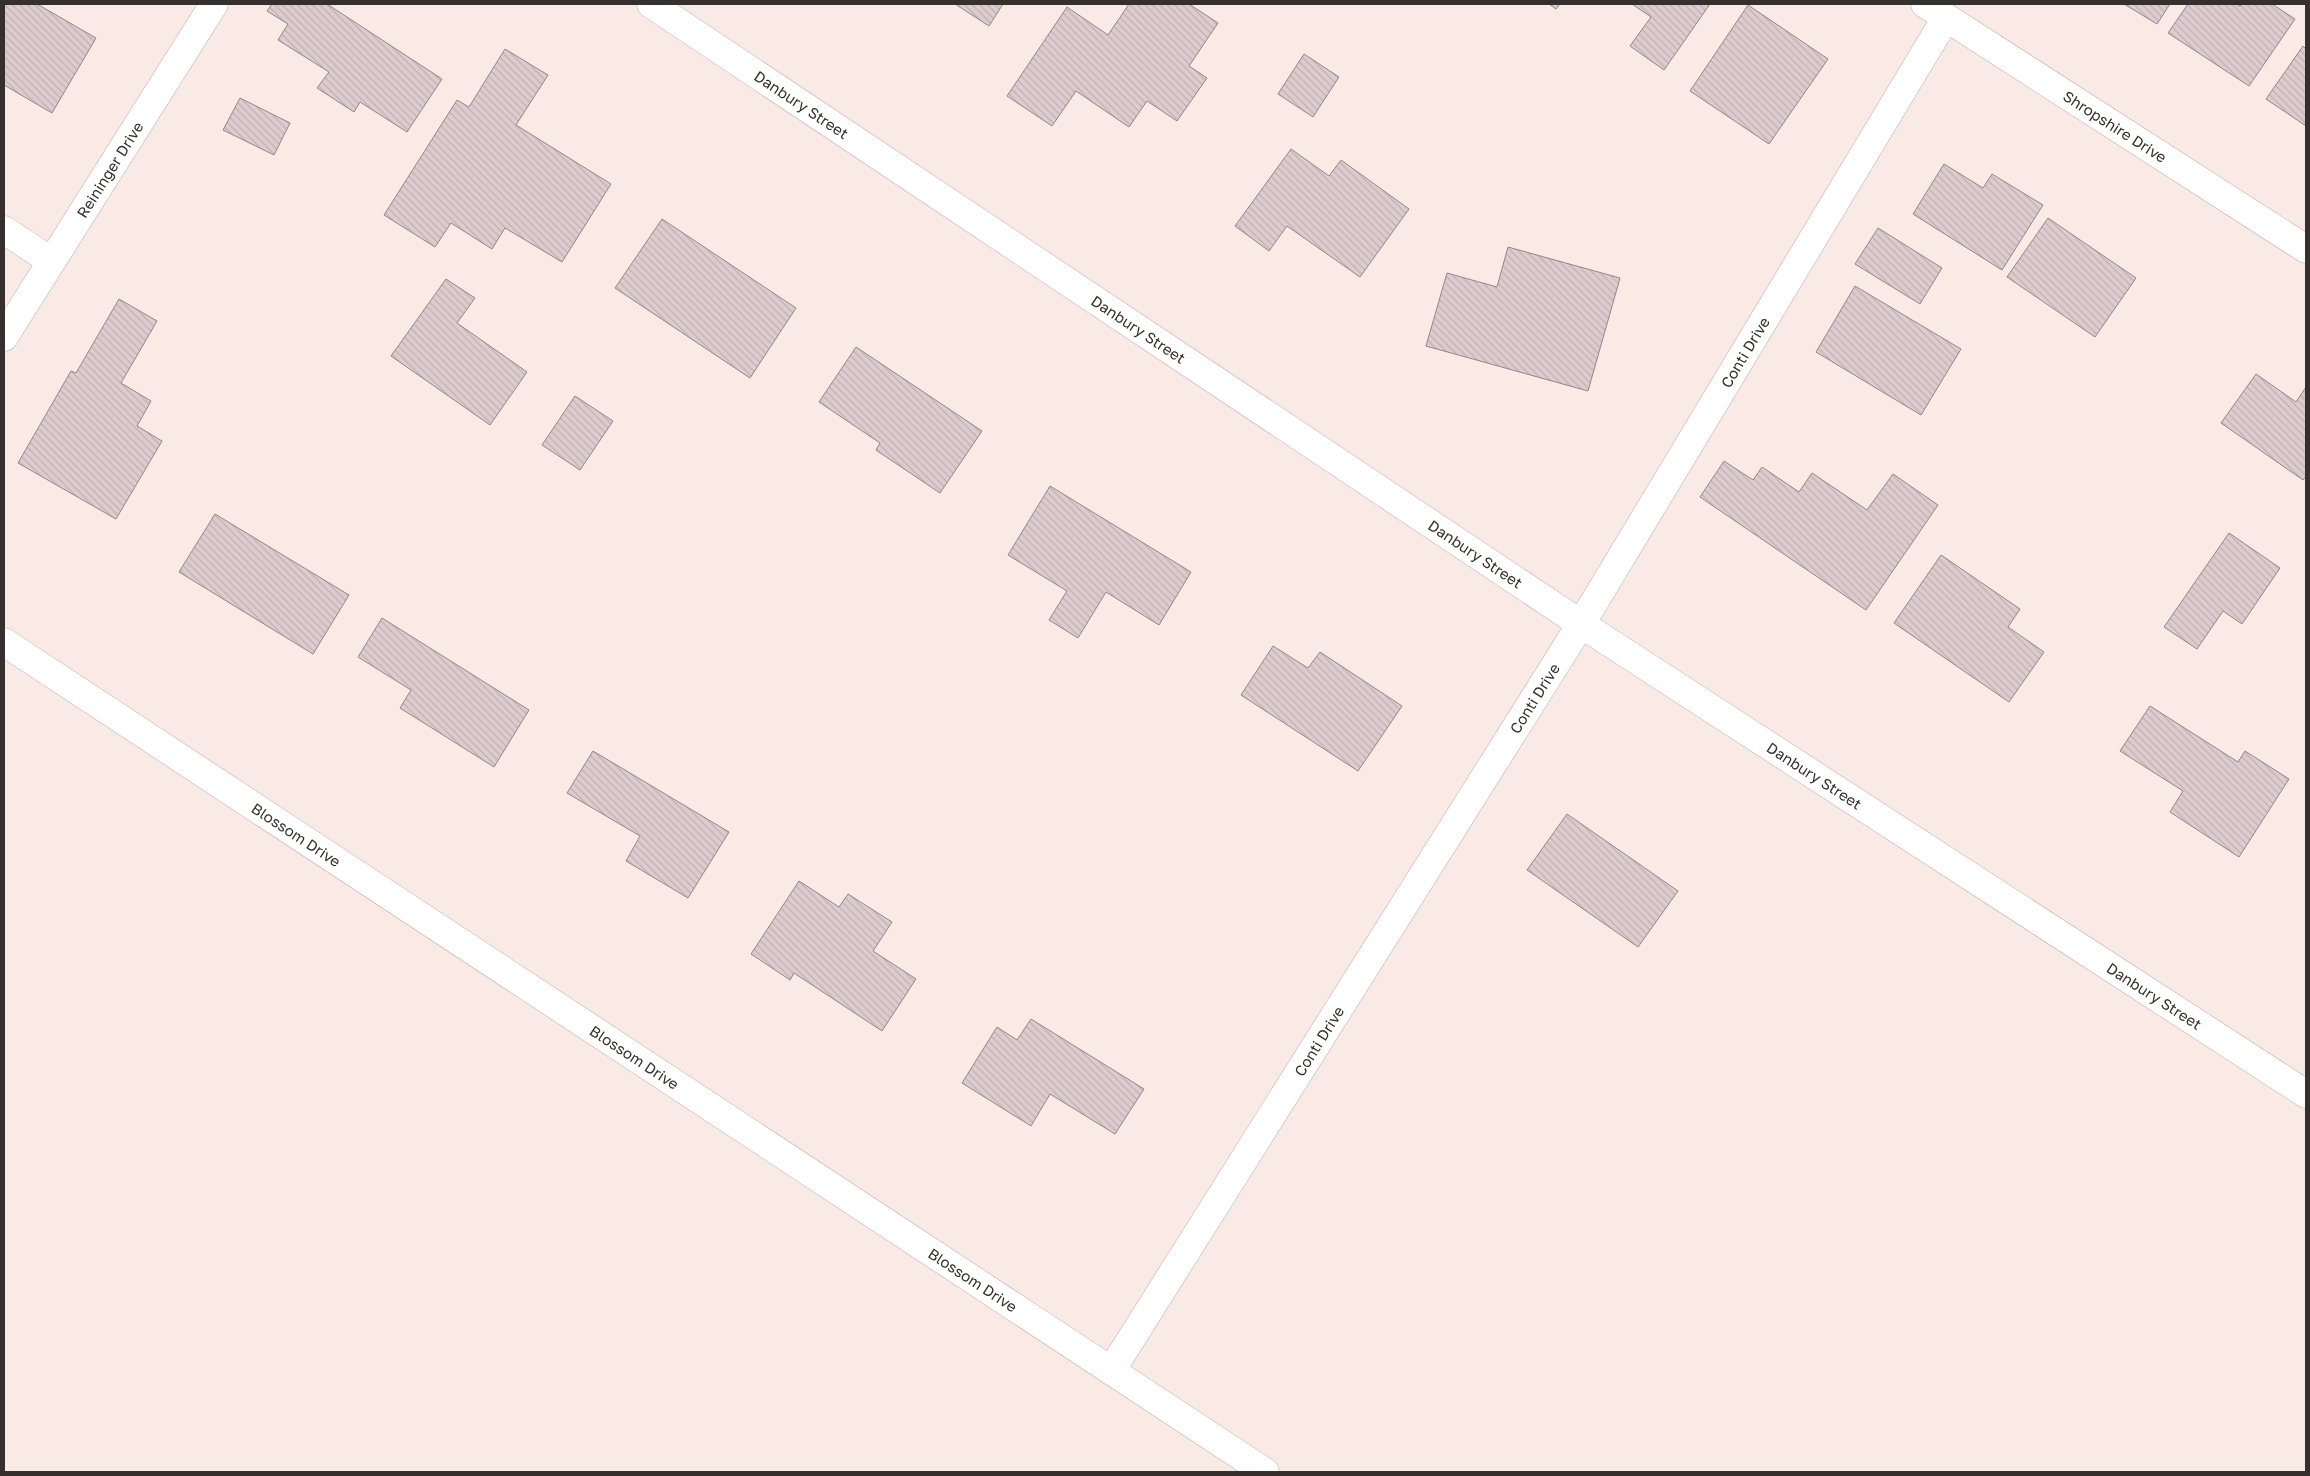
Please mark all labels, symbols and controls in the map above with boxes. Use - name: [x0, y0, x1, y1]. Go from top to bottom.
- street label: Danbury Street: [751, 67, 852, 142]
- street label: Shropshire Drive: [2060, 86, 2170, 166]
- street label: Reininger Drive: [73, 118, 147, 221]
- street label: Danbury Street: [1088, 291, 1189, 367]
- street label: Conti Drive: [1717, 313, 1773, 391]
- street label: Danbury Street: [1425, 516, 1526, 592]
- street label: Conti Drive: [1506, 659, 1563, 736]
- street label: Danbury Street: [1764, 738, 1865, 813]
- street label: Blossom Drive: [248, 799, 345, 870]
- street label: Danbury Street: [2104, 958, 2205, 1033]
- street label: Conti Drive: [1290, 1002, 1348, 1079]
- street label: Blossom Drive: [587, 1021, 683, 1093]
- street label: Blossom Drive: [925, 1244, 1021, 1316]

